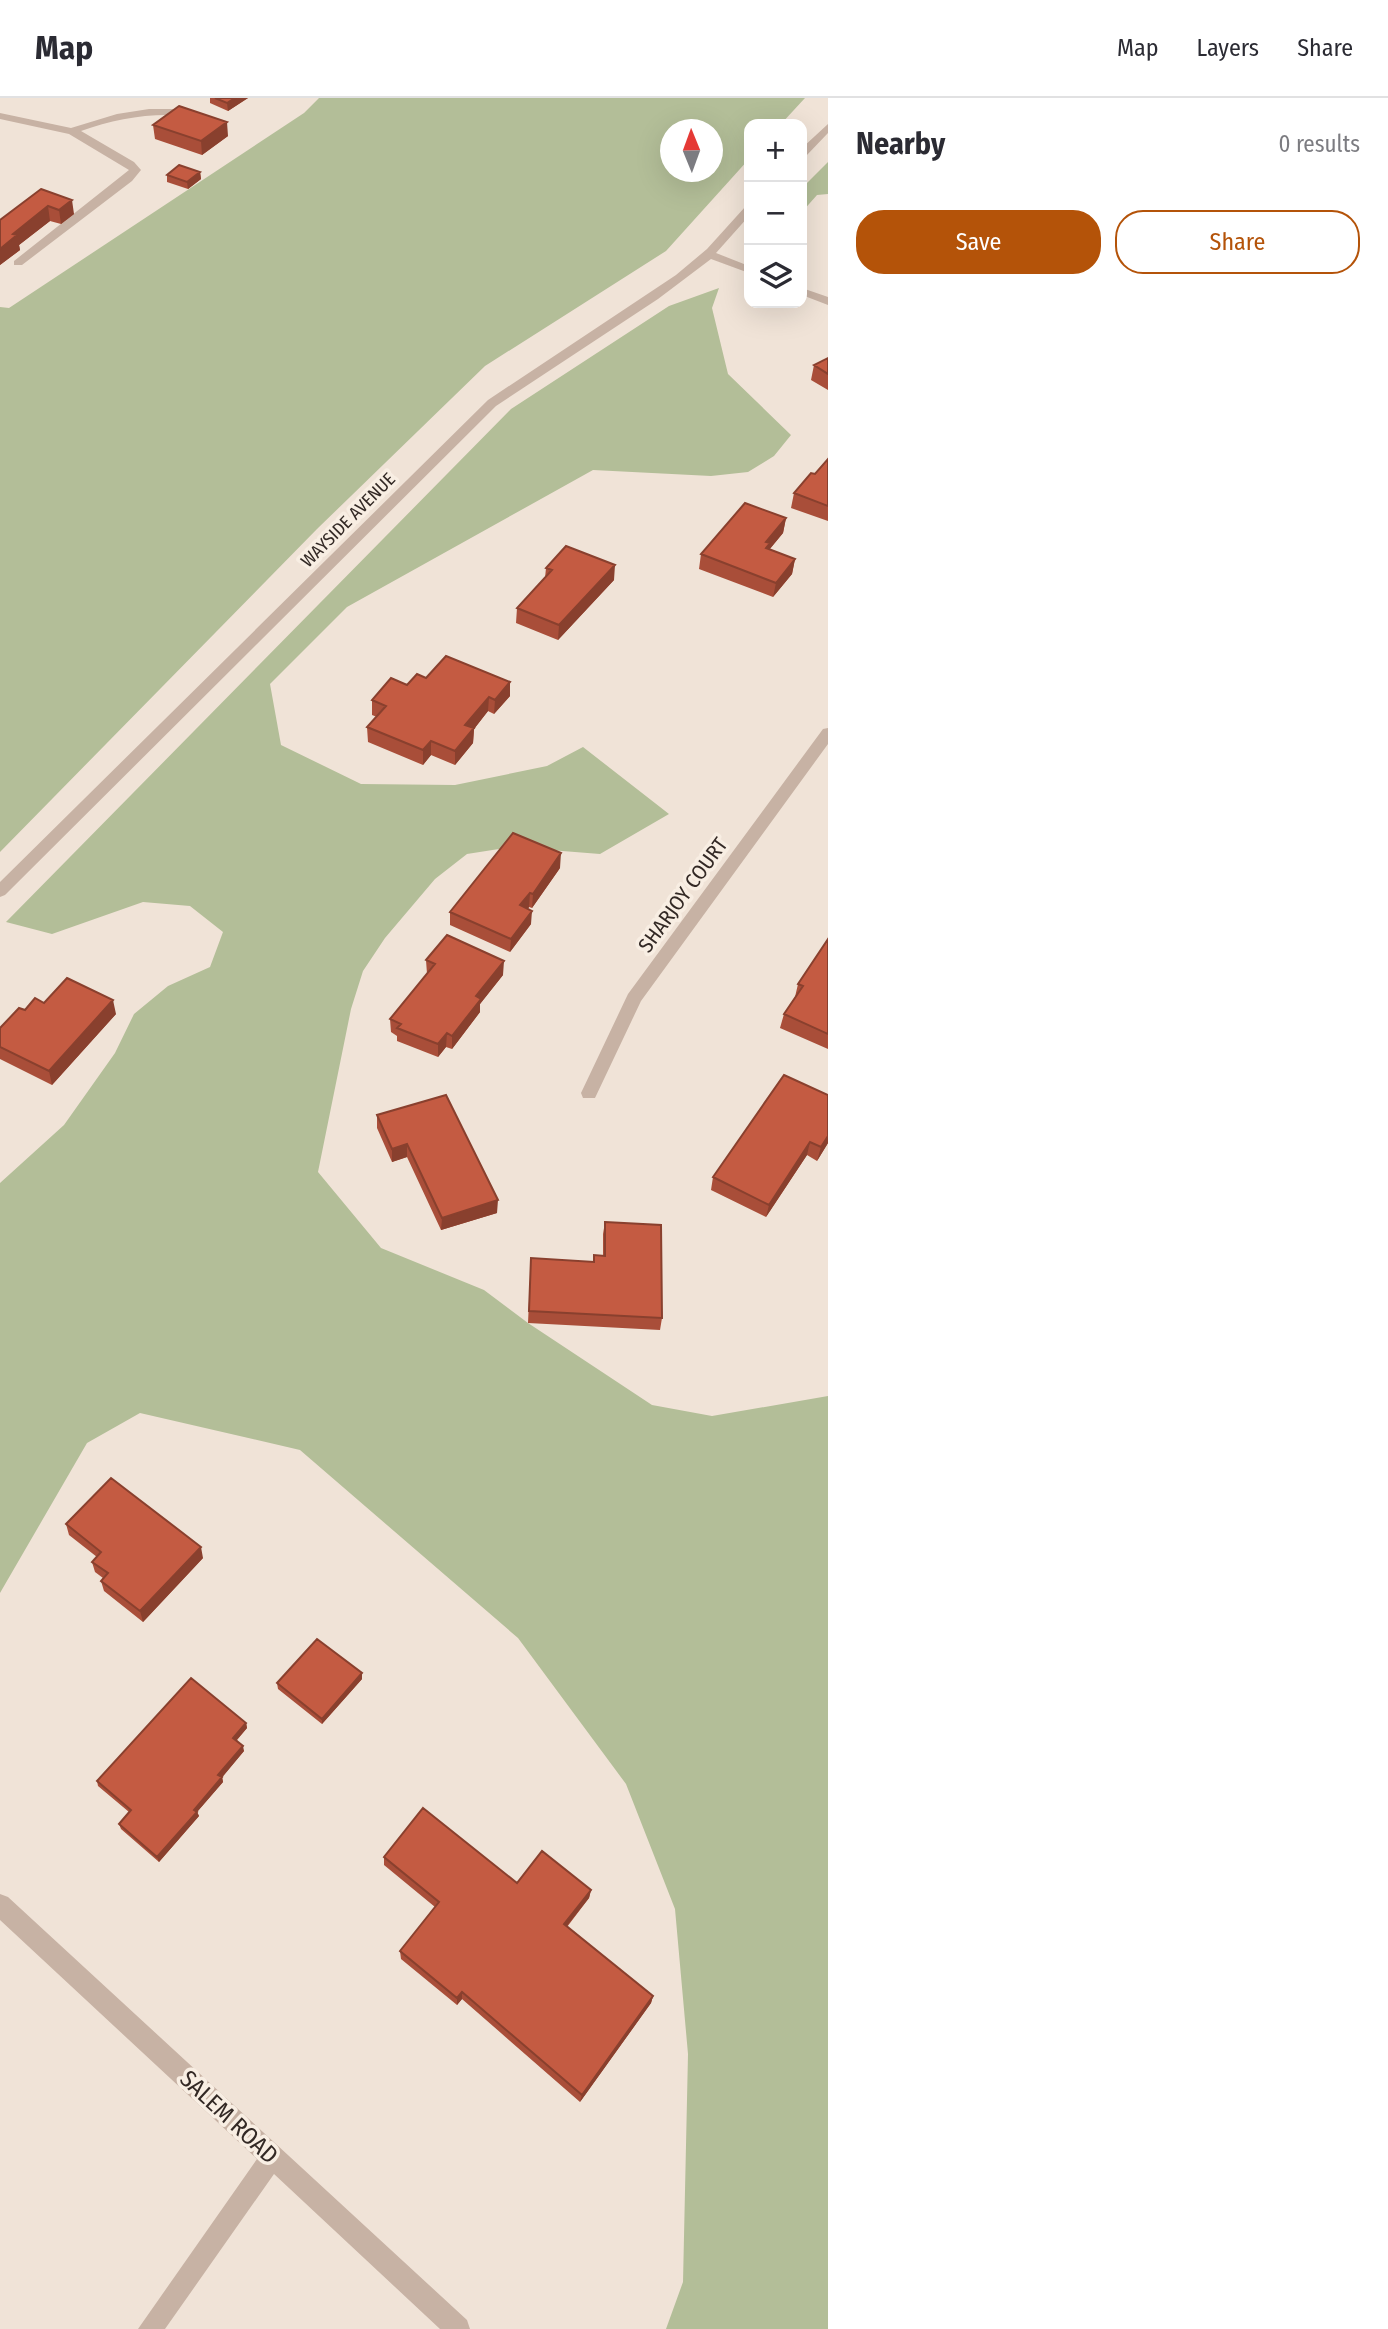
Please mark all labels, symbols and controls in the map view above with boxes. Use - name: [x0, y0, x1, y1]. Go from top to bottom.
- text: Map: [35, 28, 93, 68]
- text: Map: [1117, 34, 1159, 62]
- text: Layers: [1197, 34, 1259, 62]
- text: Share: [1297, 34, 1353, 62]
- north arrow: [660, 119, 723, 182]
- map controls: [744, 119, 807, 308]
- button: +: [744, 119, 807, 182]
- text: Nearby: [856, 126, 945, 162]
- text: 0 results: [1279, 130, 1360, 158]
- button: −: [744, 182, 807, 245]
- button: Save: [856, 210, 1101, 274]
- button: Share: [1115, 210, 1360, 274]
- button: layers: [744, 245, 807, 308]
- street label: WAYSIDE AVENUE: [296, 468, 400, 572]
- street label: SHARJOY COURT: [633, 832, 734, 958]
- street label: SALEM ROAD: [174, 2065, 284, 2169]

